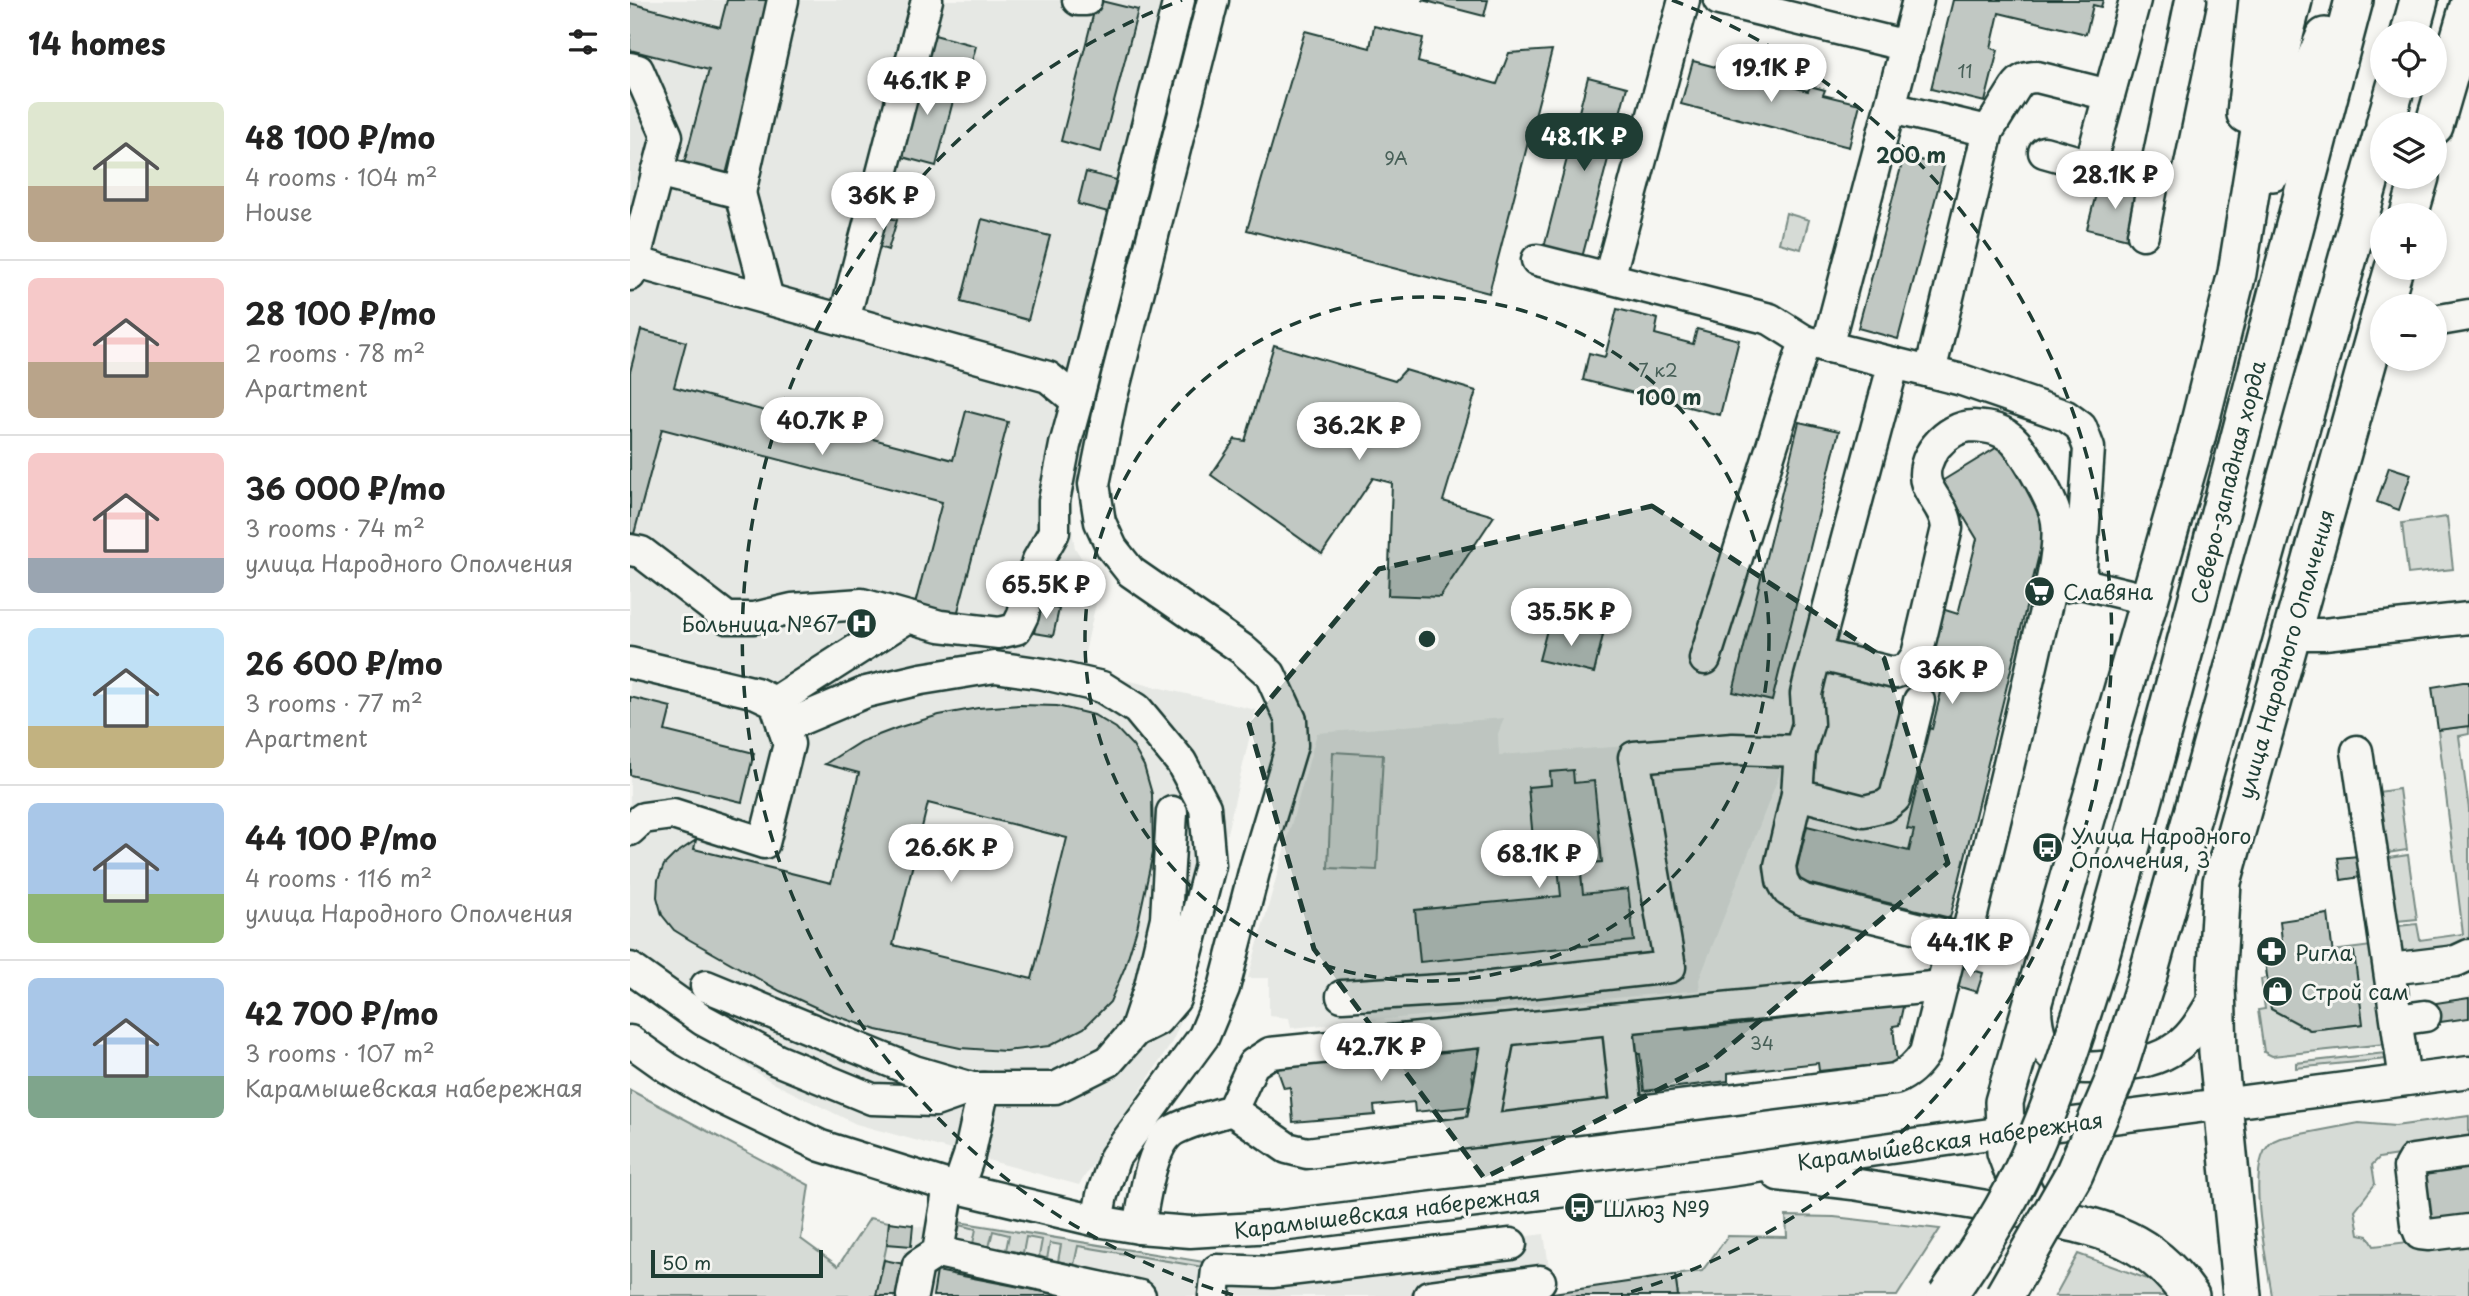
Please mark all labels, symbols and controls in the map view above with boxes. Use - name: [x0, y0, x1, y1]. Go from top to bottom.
- text: 14 homes: [28, 20, 166, 65]
- map controls: [2370, 21, 2447, 371]
- button: locate: [2370, 21, 2447, 98]
- icon: filters: [564, 23, 602, 61]
- pin: 19.1K ₽: [1706, 44, 1836, 104]
- text: 19.1K ₽: [1732, 49, 1810, 84]
- house number: 11: [1957, 57, 1973, 84]
- pin: 46.1K ₽: [862, 58, 992, 117]
- text: 46.1K ₽: [883, 62, 971, 97]
- button: layers: [2370, 112, 2447, 189]
- text: 48 100 ₽/mo: [245, 114, 435, 159]
- pin: 48.1K ₽: [1519, 114, 1649, 173]
- text: 48.1K ₽: [1541, 118, 1627, 153]
- icon: home: [84, 130, 168, 214]
- text: 200 m: [1876, 138, 1946, 170]
- house number: 9А: [1384, 144, 1408, 171]
- pin: 28.1K ₽: [2050, 152, 2180, 211]
- text: 28.1K ₽: [2072, 156, 2158, 191]
- text: 4 rooms · 104 m²: [245, 159, 438, 194]
- pin: 36K ₽: [834, 173, 932, 232]
- text: 36K ₽: [847, 177, 919, 212]
- text: House: [245, 194, 312, 229]
- button: +: [2370, 203, 2447, 280]
- text: 28 100 ₽/mo: [245, 290, 436, 335]
- button: −: [2370, 294, 2447, 371]
- icon: home: [84, 306, 168, 390]
- text: 2 rooms · 78 m²: [245, 335, 425, 370]
- house number: 7 к2: [1638, 356, 1678, 383]
- street label: Северо-западная хорда: [2181, 357, 2273, 607]
- text: Apartment: [245, 370, 368, 405]
- text: 100 m: [1636, 380, 1702, 412]
- pin: 40.7K ₽: [757, 398, 887, 457]
- text: 40.7K ₽: [776, 402, 868, 437]
- pin: 36.2K ₽: [1294, 402, 1424, 462]
- text: 36.2K ₽: [1313, 407, 1405, 442]
- text: 36 000 ₽/mo: [245, 465, 445, 510]
- icon: home: [84, 481, 168, 565]
- street label: улица Народного Ополчения: [2228, 506, 2342, 802]
- text: 3 rooms · 74 m²: [245, 510, 425, 545]
- text: улица Народного Ополчения: [245, 545, 573, 580]
- pin: 65.5K ₽: [981, 562, 1111, 621]
- text: 65.5K ₽: [1002, 566, 1090, 601]
- supermarket icon: Славяна: [2023, 574, 2057, 608]
- place label: Славяна: [2063, 575, 2153, 607]
- pin: 35.5K ₽: [1506, 588, 1636, 648]
- text: 35.5K ₽: [1527, 593, 1615, 628]
- hospital icon: Больница №67: [844, 606, 878, 640]
- place label: Больница №67: [682, 607, 838, 639]
- centre of rings: [1415, 627, 1439, 651]
- text: 26 600 ₽/mo: [245, 640, 443, 685]
- pin: 36K ₽: [1903, 646, 2001, 706]
- text: 36K ₽: [1916, 651, 1988, 686]
- icon: home: [84, 656, 168, 740]
- text: 3 rooms · 77 m²: [245, 685, 423, 720]
- text: Apartment: [245, 720, 368, 755]
- text: 44 100 ₽/mo: [245, 815, 437, 860]
- place label: Улица Народного Ополчения, 3: [2071, 819, 2251, 875]
- pin: 26.6K ₽: [886, 824, 1016, 884]
- text: 26.6K ₽: [904, 829, 998, 864]
- pin: 68.1K ₽: [1474, 830, 1604, 890]
- bus stop icon: Улица Народного Ополчения, 3: [2031, 830, 2065, 864]
- icon: home: [84, 831, 168, 915]
- text: 68.1K ₽: [1497, 835, 1581, 870]
- text: 4 rooms · 116 m²: [245, 860, 432, 895]
- text: улица Народного Ополчения: [245, 895, 573, 930]
- pin: 44.1K ₽: [1905, 920, 2035, 979]
- text: 44.1K ₽: [1927, 924, 2013, 959]
- pharmacy icon: Ригла: [2255, 935, 2289, 969]
- place label: Ригла: [2295, 936, 2353, 968]
- shop icon: Строй сам: [2261, 974, 2295, 1008]
- place label: Строй сам: [2301, 975, 2410, 1007]
- text: 42 700 ₽/mo: [245, 990, 438, 1035]
- icon: home: [84, 1006, 168, 1090]
- pin: 42.7K ₽: [1316, 1024, 1446, 1083]
- text: 42.7K ₽: [1336, 1028, 1426, 1063]
- house number: 34: [1750, 1029, 1774, 1056]
- text: 3 rooms · 107 m²: [245, 1035, 435, 1070]
- text: Карамышевская набережная: [245, 1070, 583, 1105]
- street label: Карамышевская набережная: [1795, 1103, 2105, 1177]
- street label: Карамышевская набережная: [1232, 1176, 1542, 1246]
- bus stop icon: Шлюз №9: [1563, 1191, 1597, 1225]
- place label: Шлюз №9: [1603, 1192, 1710, 1224]
- scale bar: [651, 1247, 822, 1279]
- text: 50 m: [662, 1248, 711, 1276]

